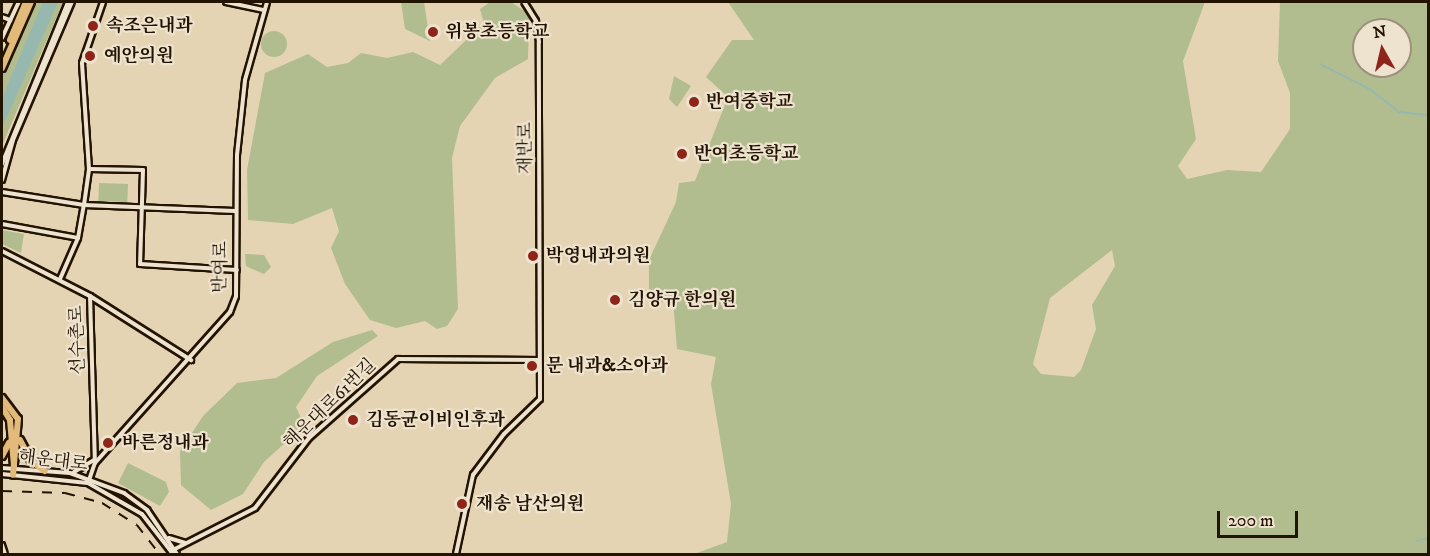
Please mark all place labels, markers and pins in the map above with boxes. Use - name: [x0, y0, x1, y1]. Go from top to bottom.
- place label: 속조은내과: [106, 15, 193, 37]
- marker: 속조은내과: [84, 17, 102, 35]
- place label: 위봉초등학교: [445, 21, 549, 43]
- marker: 위봉초등학교: [426, 25, 440, 39]
- place label: 예안의원: [104, 45, 174, 67]
- marker: 예안의원: [81, 47, 99, 65]
- place label: 반여중학교: [706, 91, 793, 113]
- marker: 반여중학교: [687, 95, 701, 109]
- place label: 반여초등학교: [694, 143, 798, 165]
- marker: 반여초등학교: [675, 147, 689, 161]
- place label: 박영내과의원: [546, 245, 650, 267]
- marker: 박영내과의원: [524, 247, 542, 265]
- place label: 김양규 한의원: [628, 289, 736, 311]
- marker: 김양규 한의원: [606, 291, 624, 309]
- place label: 문 내과&소아과: [546, 355, 668, 377]
- marker: 문 내과&소아과: [523, 357, 541, 375]
- place label: 김동균이비인후과: [366, 409, 505, 431]
- marker: 김동균이비인후과: [344, 411, 362, 429]
- place label: 바른정내과: [122, 432, 209, 454]
- marker: 바른정내과: [99, 434, 117, 452]
- place label: 재송 남산의원: [476, 493, 584, 515]
- marker: 재송 남산의원: [453, 495, 471, 513]

